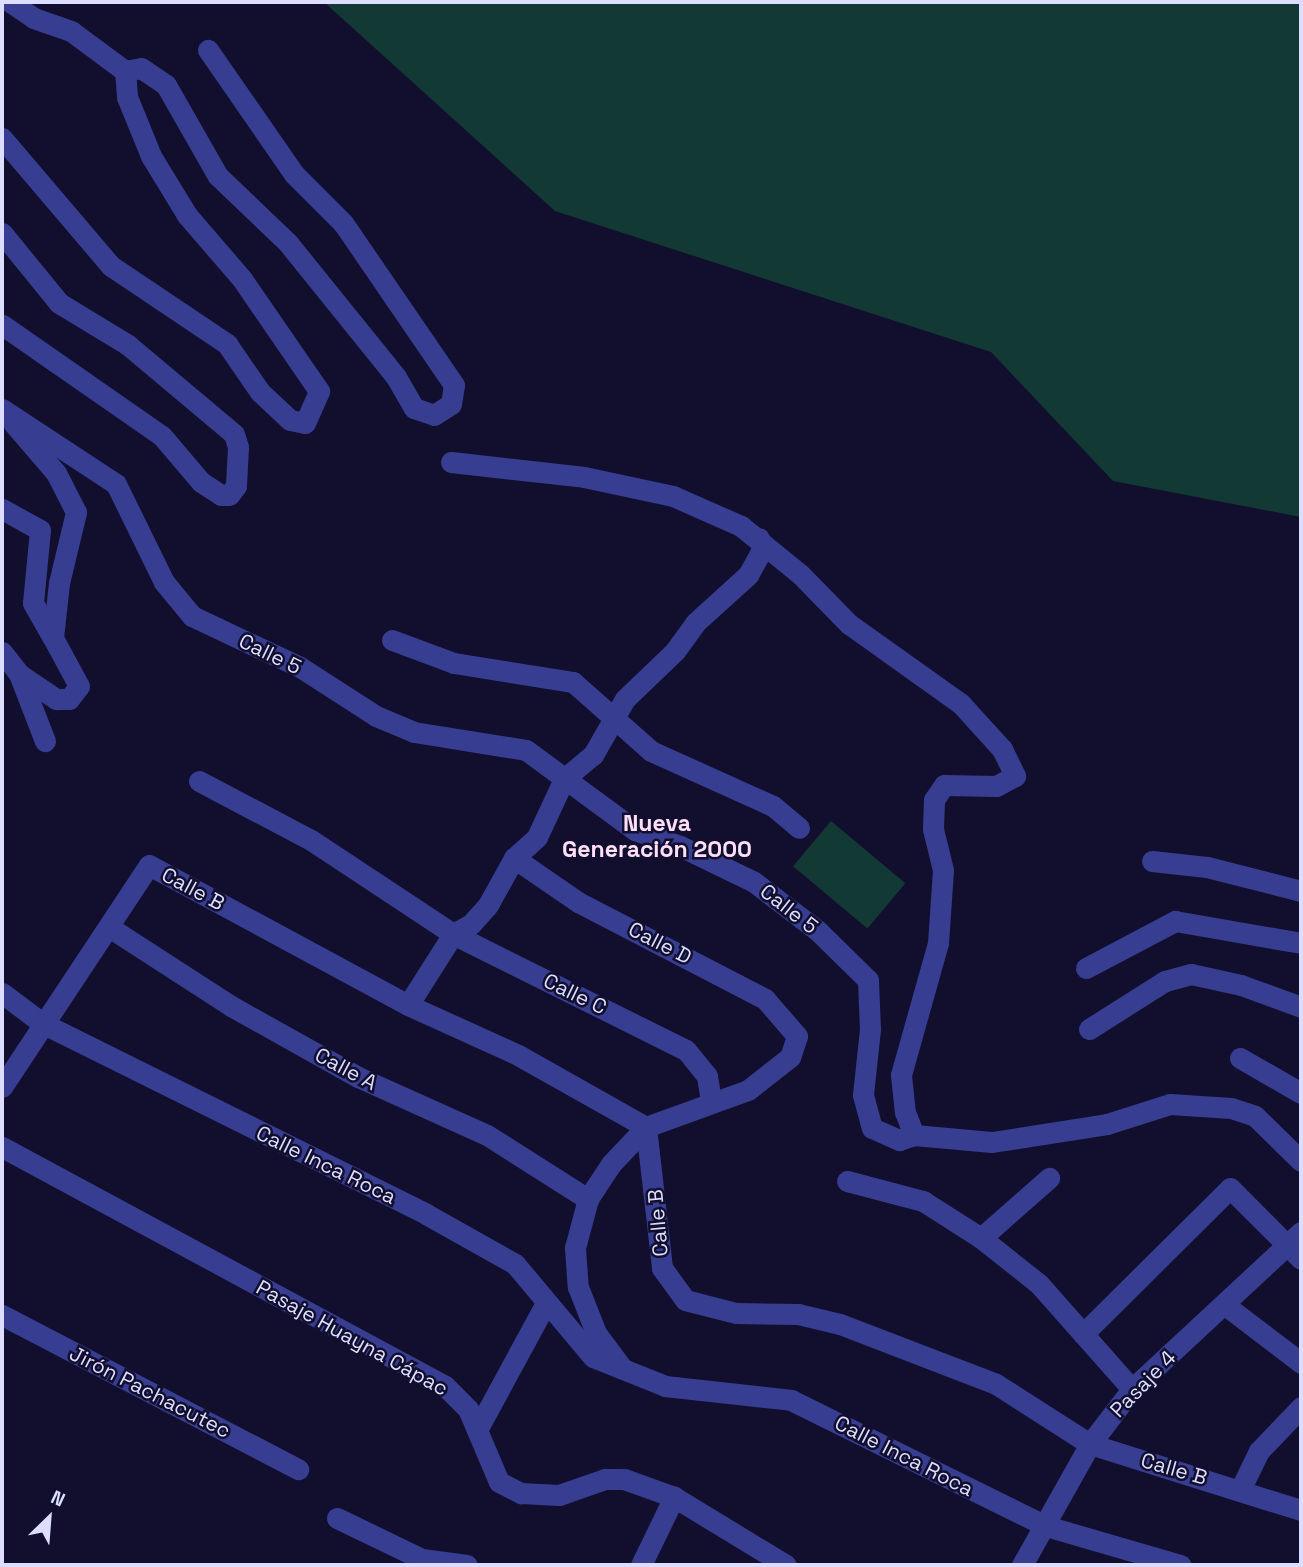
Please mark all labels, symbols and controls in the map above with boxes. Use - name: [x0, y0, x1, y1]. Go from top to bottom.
- street label: Calle 5: [235, 628, 305, 680]
- district label: Nueva Generación 2000: [562, 809, 752, 863]
- street label: Calle B: [157, 862, 229, 916]
- street label: Calle 5: [755, 879, 823, 939]
- street label: Calle D: [624, 916, 696, 970]
- street label: Calle C: [539, 968, 611, 1020]
- street label: Calle A: [311, 1042, 381, 1096]
- street label: Calle Inca Roca: [252, 1120, 400, 1210]
- street label: Calle B: [643, 1188, 673, 1258]
- street label: Pasaje Huayna Cápac: [252, 1275, 452, 1401]
- street label: Jirón Pachacutec: [65, 1340, 235, 1444]
- street label: Pasaje 4: [1105, 1345, 1181, 1423]
- street label: Calle Inca Roca: [830, 1410, 978, 1502]
- street label: Calle B: [1138, 1448, 1210, 1490]
- north arrow: [14, 1483, 84, 1553]
- text: N: [47, 1484, 69, 1513]

